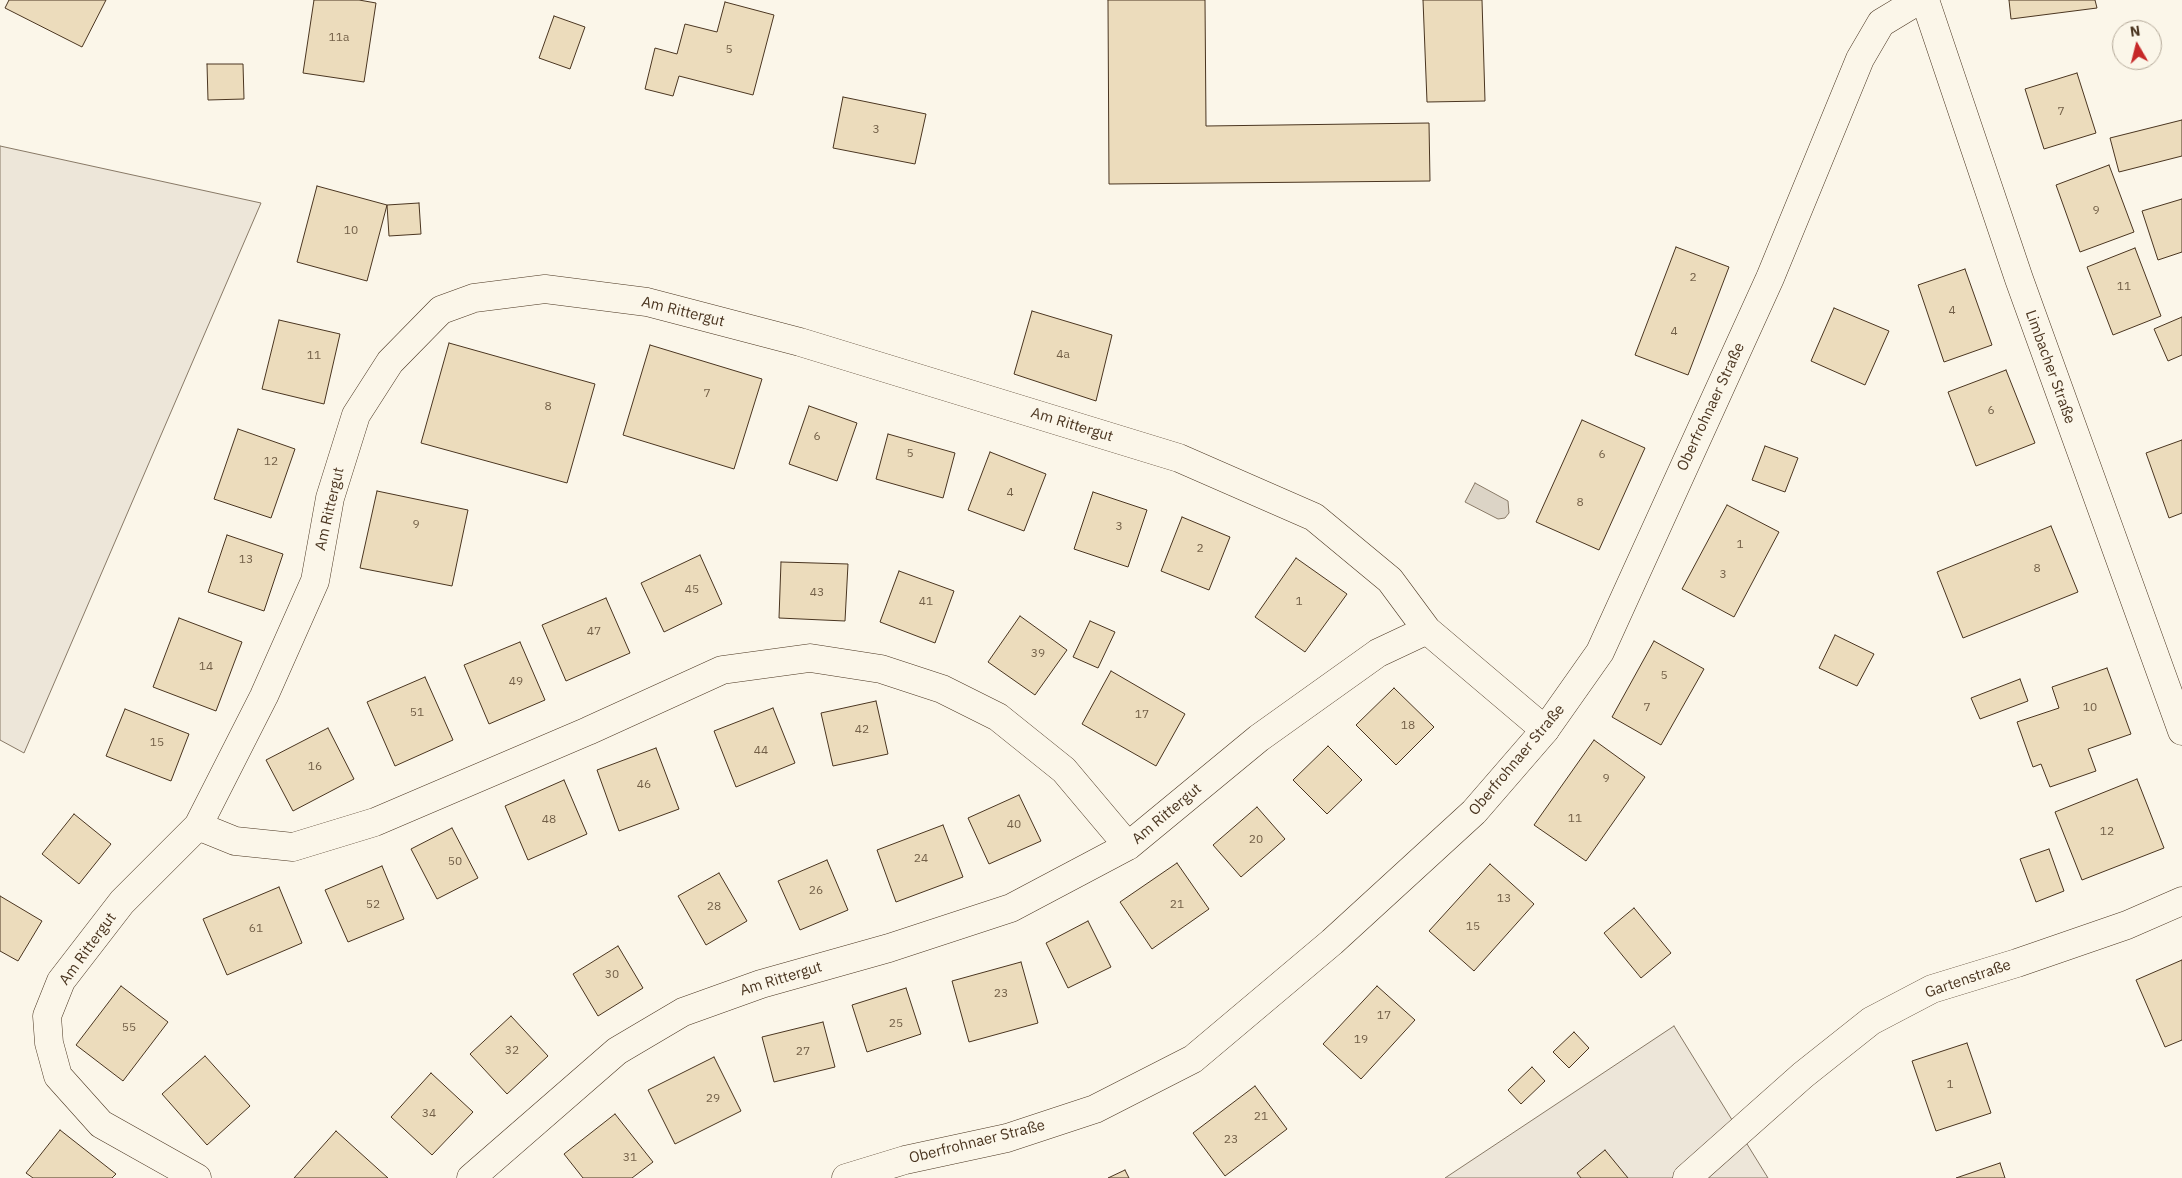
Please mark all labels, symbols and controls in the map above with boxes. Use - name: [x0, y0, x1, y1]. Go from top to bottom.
- north arrow: [2112, 20, 2162, 70]
- text: N: [2129, 22, 2141, 41]
- house number: 11a: [329, 31, 349, 45]
- house number: 5: [725, 43, 733, 57]
- house number: 7: [2057, 105, 2065, 119]
- house number: 3: [872, 123, 880, 137]
- house number: 9: [2092, 204, 2100, 218]
- house number: 10: [344, 224, 358, 238]
- house number: 2: [1689, 271, 1697, 285]
- house number: 11: [2117, 280, 2131, 294]
- street label: Am Rittergut: [640, 293, 726, 331]
- house number: 4: [1948, 304, 1956, 318]
- street label: Limbacher Straße: [2021, 308, 2079, 426]
- house number: 4: [1670, 325, 1678, 339]
- street label: Oberfrohnaer Straße: [1673, 340, 1749, 474]
- house number: 4a: [1056, 348, 1070, 362]
- house number: 11: [307, 349, 321, 363]
- house number: 7: [703, 387, 711, 401]
- house number: 8: [544, 400, 552, 414]
- street label: Am Rittergut: [1029, 404, 1115, 446]
- house number: 6: [1987, 404, 1995, 418]
- house number: 6: [813, 430, 821, 444]
- house number: 5: [906, 447, 914, 461]
- house number: 6: [1598, 448, 1606, 462]
- house number: 12: [264, 455, 278, 469]
- street label: Am Rittergut: [312, 466, 348, 552]
- house number: 4: [1006, 486, 1014, 500]
- house number: 8: [1576, 496, 1584, 510]
- house number: 9: [412, 518, 420, 532]
- house number: 3: [1115, 520, 1123, 534]
- house number: 1: [1736, 538, 1744, 552]
- house number: 2: [1196, 542, 1204, 556]
- house number: 13: [239, 553, 253, 567]
- house number: 8: [2033, 562, 2041, 576]
- house number: 3: [1719, 568, 1727, 582]
- house number: 45: [685, 583, 699, 597]
- house number: 43: [810, 586, 824, 600]
- house number: 41: [919, 595, 933, 609]
- house number: 1: [1295, 595, 1303, 609]
- house number: 47: [587, 625, 601, 639]
- house number: 39: [1031, 647, 1045, 661]
- house number: 14: [199, 660, 213, 674]
- house number: 5: [1660, 669, 1668, 683]
- house number: 49: [509, 675, 523, 689]
- street label: Oberfrohnaer Straße: [1465, 701, 1569, 819]
- house number: 7: [1643, 701, 1651, 715]
- house number: 10: [2083, 701, 2097, 715]
- house number: 51: [410, 706, 424, 720]
- house number: 17: [1135, 708, 1149, 722]
- house number: 18: [1401, 719, 1415, 733]
- house number: 42: [855, 723, 869, 737]
- house number: 15: [150, 736, 164, 750]
- house number: 44: [754, 744, 768, 758]
- house number: 16: [308, 760, 322, 774]
- house number: 9: [1602, 772, 1610, 786]
- house number: 46: [637, 778, 651, 792]
- street label: Am Rittergut: [1129, 780, 1205, 848]
- house number: 11: [1568, 812, 1582, 826]
- house number: 48: [542, 813, 556, 827]
- house number: 40: [1007, 818, 1021, 832]
- house number: 12: [2100, 825, 2114, 839]
- house number: 20: [1249, 833, 1263, 847]
- house number: 24: [914, 852, 928, 866]
- house number: 50: [448, 855, 462, 869]
- house number: 26: [809, 884, 823, 898]
- house number: 13: [1497, 892, 1511, 906]
- house number: 52: [366, 898, 380, 912]
- house number: 21: [1170, 898, 1184, 912]
- house number: 28: [707, 900, 721, 914]
- street label: Am Rittergut: [56, 909, 120, 989]
- house number: 15: [1466, 920, 1480, 934]
- house number: 61: [249, 922, 263, 936]
- street label: Gartenstraße: [1923, 956, 2013, 1002]
- street label: Am Rittergut: [738, 958, 824, 1000]
- house number: 30: [605, 968, 619, 982]
- house number: 23: [994, 987, 1008, 1001]
- house number: 17: [1377, 1009, 1391, 1023]
- house number: 25: [889, 1017, 903, 1031]
- house number: 55: [122, 1021, 136, 1035]
- house number: 19: [1354, 1033, 1368, 1047]
- house number: 32: [505, 1044, 519, 1058]
- house number: 27: [796, 1045, 810, 1059]
- house number: 1: [1946, 1078, 1954, 1092]
- house number: 29: [706, 1092, 720, 1106]
- house number: 34: [422, 1107, 436, 1121]
- house number: 21: [1254, 1110, 1268, 1124]
- street label: Oberfrohnaer Straße: [907, 1116, 1047, 1168]
- house number: 23: [1224, 1133, 1238, 1147]
- house number: 31: [623, 1151, 637, 1165]

